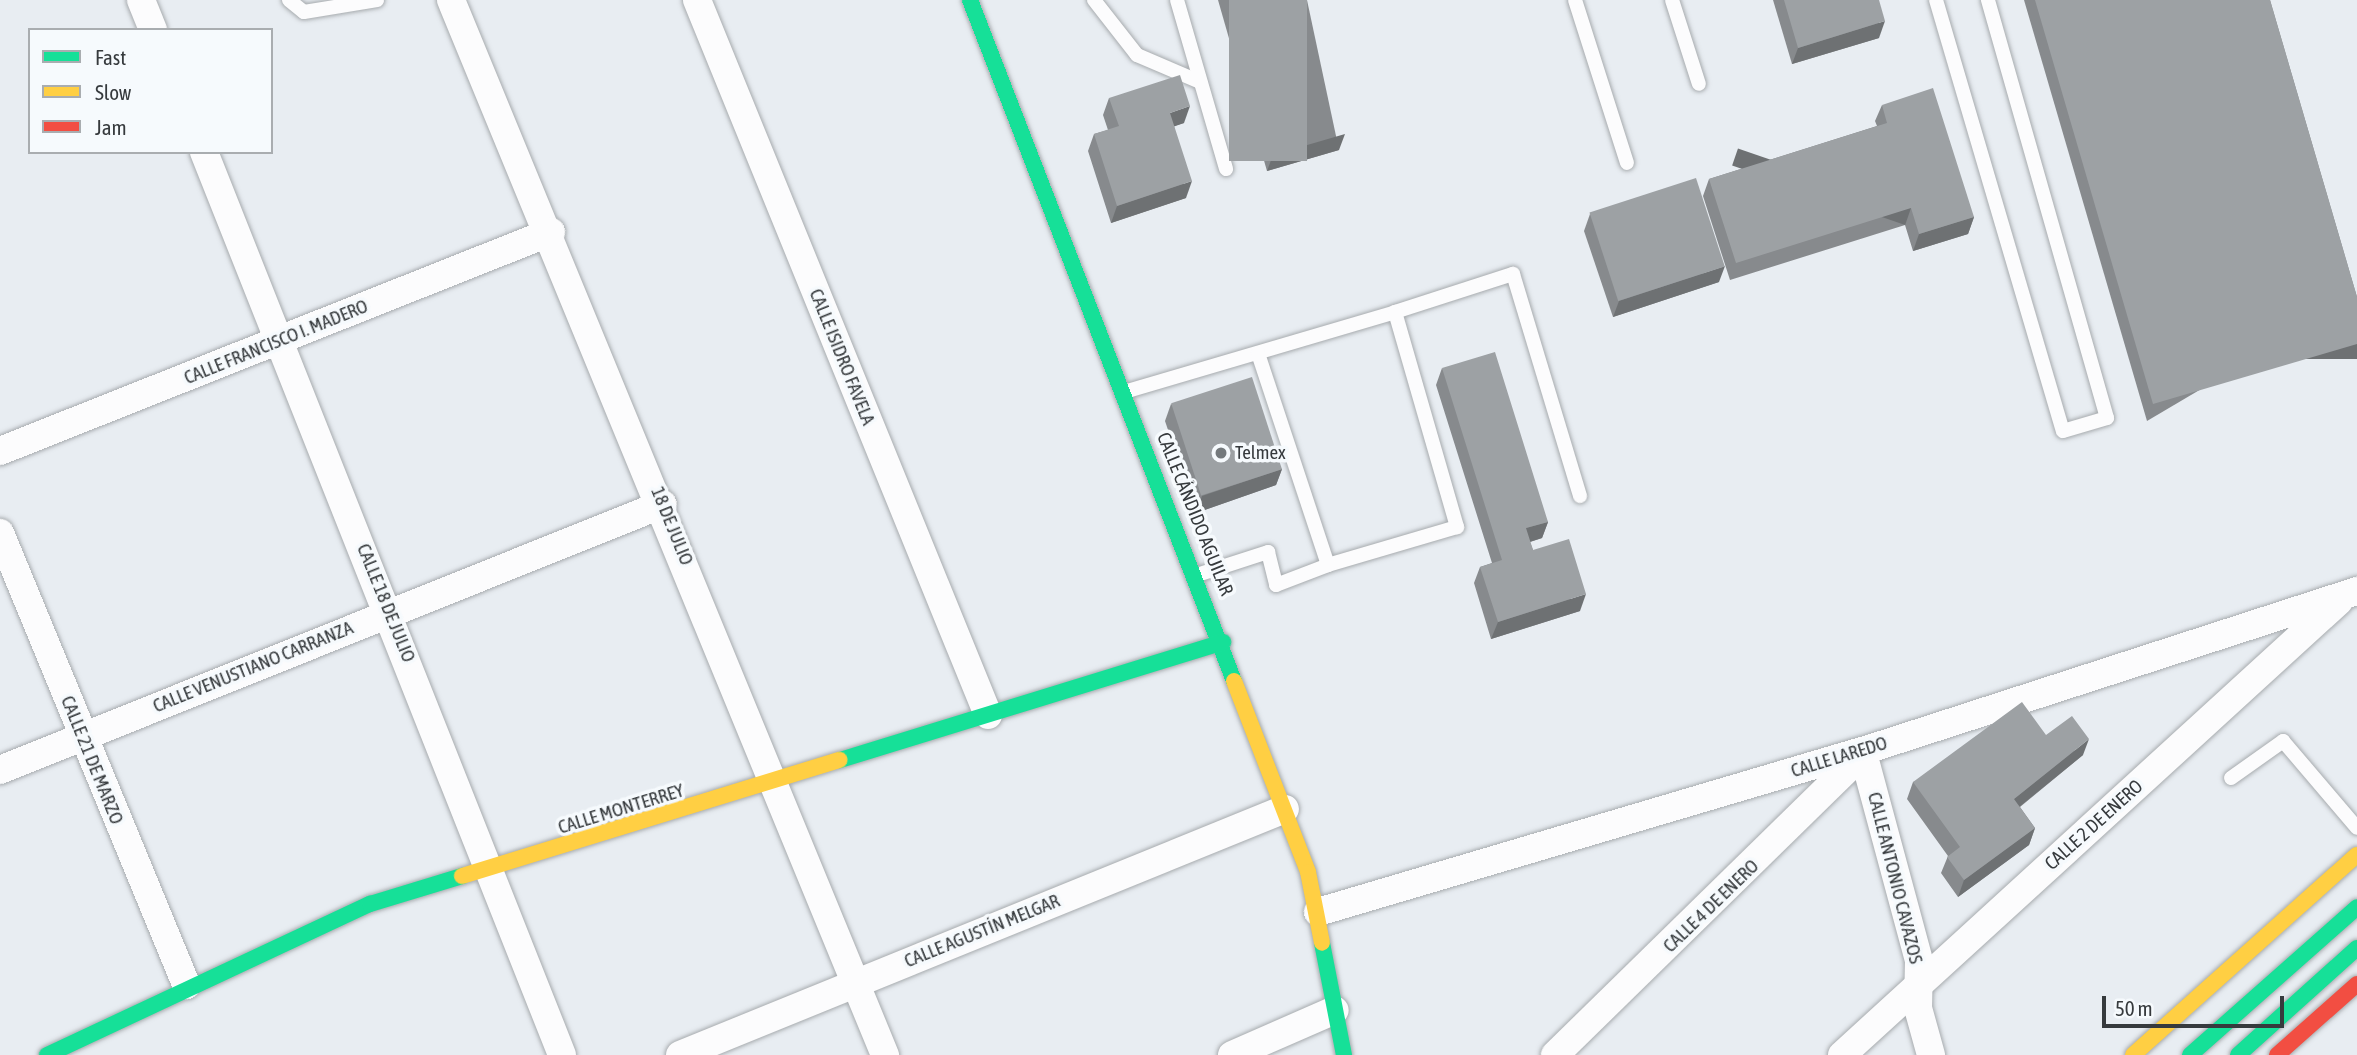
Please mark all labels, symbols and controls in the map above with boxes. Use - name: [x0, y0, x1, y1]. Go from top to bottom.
- legend: [28, 28, 273, 154]
- text: Fast: [95, 45, 126, 69]
- text: Slow: [95, 80, 131, 104]
- text: Jam: [95, 115, 127, 139]
- street label: CALLE ISIDRO FAVELA: [804, 286, 880, 428]
- street label: CALLE FRANCISCO I. MADERO: [181, 295, 371, 389]
- street label: CALLE CÁNDIDO AGUILAR: [1152, 429, 1238, 599]
- place label: Telmex: [1235, 442, 1286, 464]
- marker: Telmex: [1213, 445, 1229, 461]
- street label: 18 DE JULIO: [646, 484, 698, 568]
- street label: CALLE 18 DE JULIO: [352, 540, 420, 666]
- street label: CALLE VENUSTIANO CARRANZA: [150, 616, 356, 718]
- street label: CALLE 21 DE MARZO: [56, 693, 128, 827]
- street label: CALLE LAREDO: [1788, 732, 1890, 782]
- street label: CALLE 2 DE ENERO: [2040, 775, 2148, 875]
- street label: CALLE MONTERREY: [555, 779, 687, 839]
- street label: CALLE ANTONIO CAVAZOS: [1863, 790, 1927, 966]
- street label: CALLE 4 DE ENERO: [1659, 855, 1763, 957]
- street label: CALLE AGUSTÍN MELGAR: [901, 889, 1063, 973]
- scale bar: [2105, 982, 2287, 1026]
- text: 50 m: [2115, 996, 2153, 1020]

